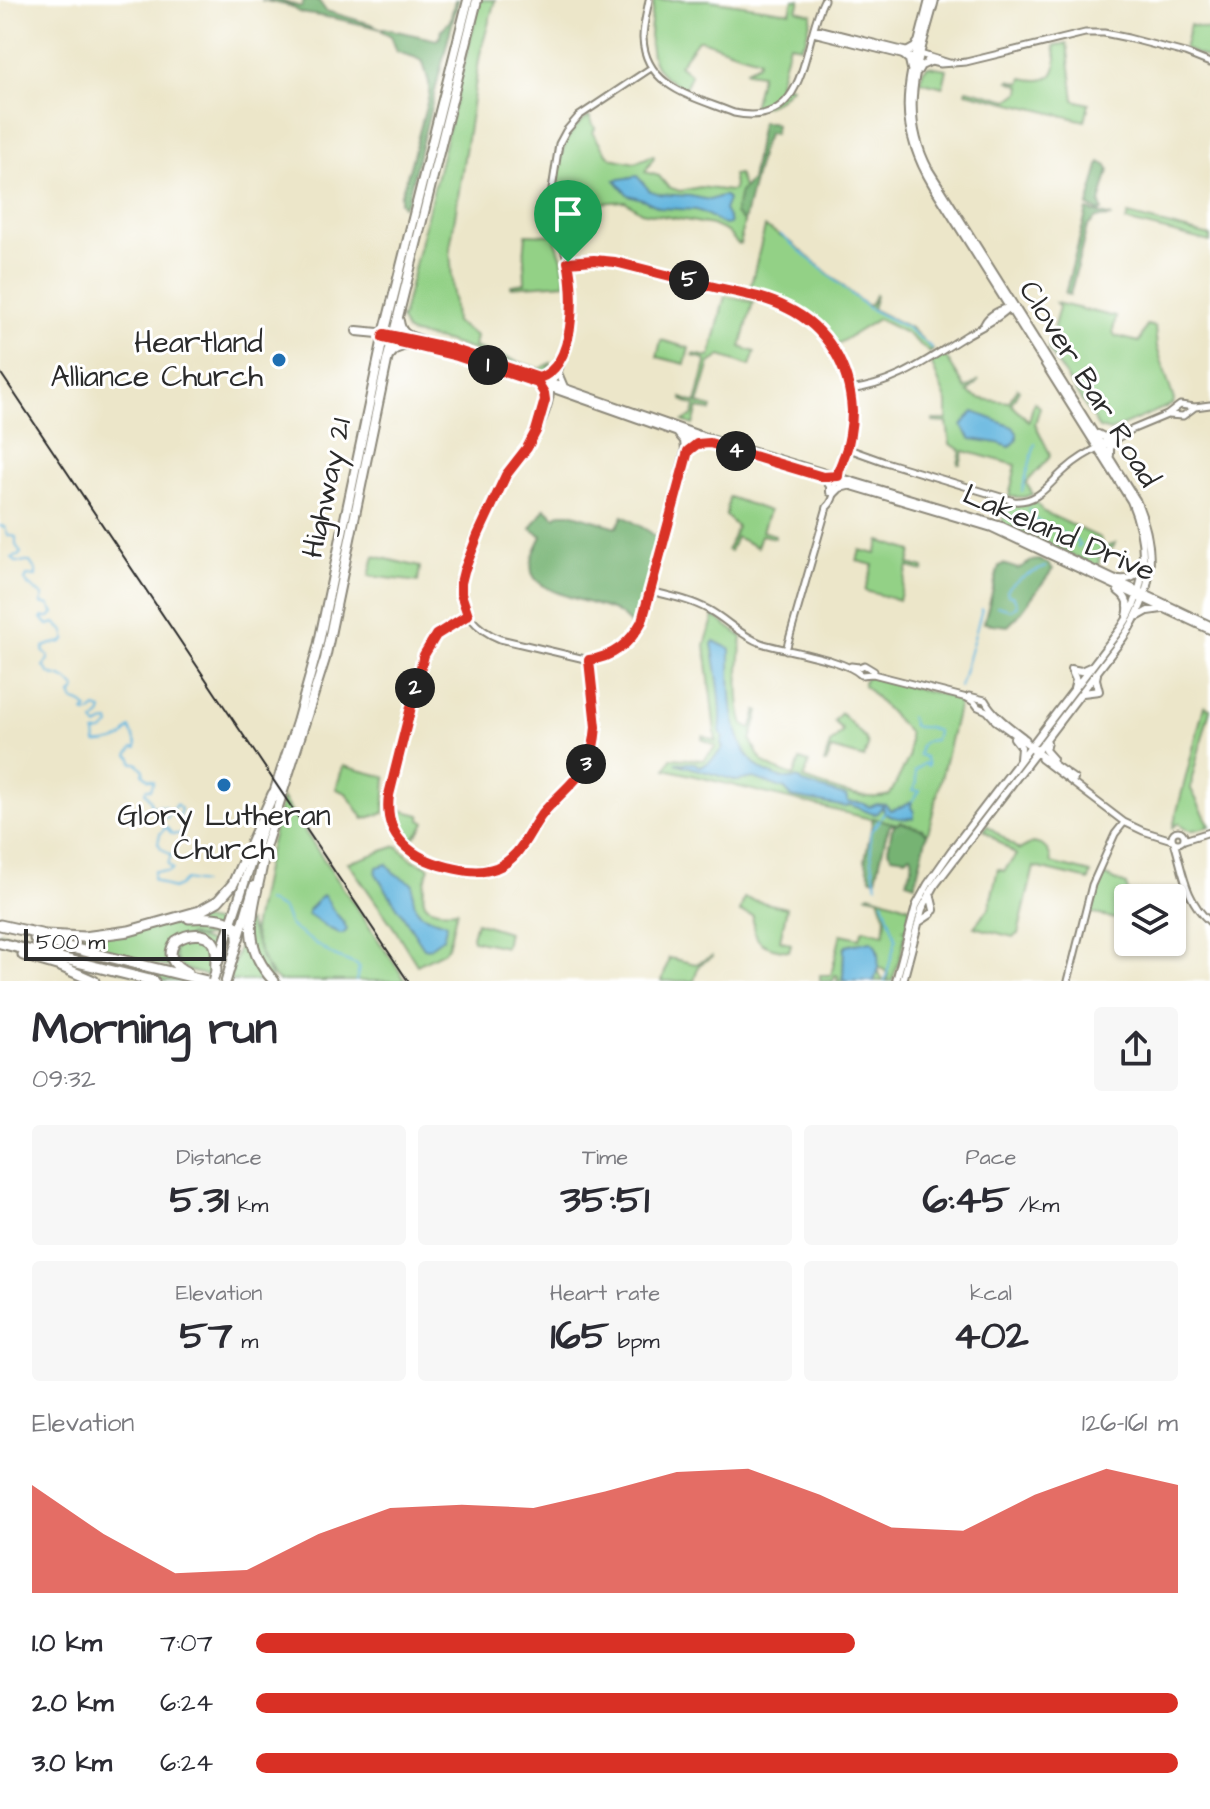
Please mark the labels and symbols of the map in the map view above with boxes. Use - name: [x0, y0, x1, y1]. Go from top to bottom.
- pin: [534, 180, 602, 262]
- pin: 5: [669, 260, 709, 300]
- street label: Clover Bar Road: [1008, 272, 1170, 496]
- place label: Heartland Alliance Church: [51, 322, 263, 398]
- pin: 1: [468, 345, 508, 385]
- marker: Heartland Alliance Church: [270, 351, 288, 369]
- street label: Highway 21: [292, 414, 363, 562]
- pin: 4: [716, 431, 756, 471]
- street label: Lakeland Drive: [956, 474, 1162, 592]
- pin: 2: [395, 668, 435, 708]
- pin: 3: [566, 744, 606, 784]
- marker: Glory Lutheran Church: [215, 776, 233, 794]
- place label: Glory Lutheran Church: [117, 795, 331, 871]
- scale bar: [24, 925, 226, 961]

